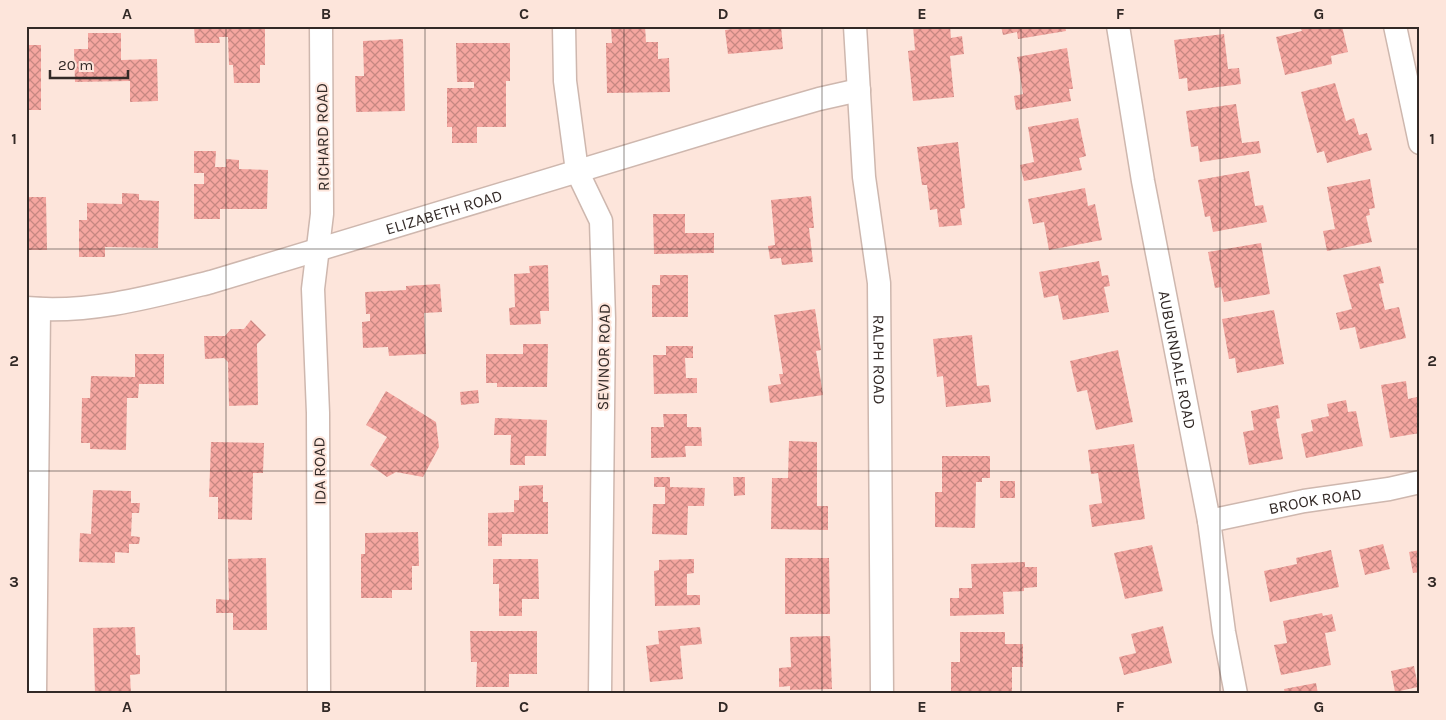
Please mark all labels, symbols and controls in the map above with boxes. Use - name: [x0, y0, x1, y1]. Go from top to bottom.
- text: A: [122, 4, 132, 23]
- text: B: [321, 4, 331, 23]
- text: C: [519, 4, 529, 23]
- text: D: [718, 4, 729, 23]
- text: E: [917, 4, 927, 23]
- text: F: [1116, 4, 1125, 23]
- text: G: [1314, 4, 1324, 23]
- scale bar: [50, 48, 128, 80]
- text: 20 m: [58, 56, 93, 74]
- street label: RICHARD ROAD: [312, 83, 333, 191]
- text: 1: [11, 129, 17, 148]
- text: 1: [1429, 129, 1435, 148]
- street label: ELIZABETH ROAD: [383, 185, 505, 239]
- street label: AUBURNDALE ROAD: [1154, 289, 1200, 431]
- street label: SEVINOR ROAD: [593, 303, 614, 411]
- street label: RALPH ROAD: [869, 315, 889, 405]
- text: 2: [9, 351, 19, 370]
- text: 2: [1427, 351, 1437, 370]
- street label: IDA ROAD: [309, 437, 330, 505]
- street label: BROOK ROAD: [1267, 484, 1363, 518]
- text: 3: [9, 572, 19, 591]
- text: 3: [1427, 572, 1437, 591]
- text: A: [122, 697, 132, 716]
- text: B: [321, 697, 331, 716]
- text: C: [519, 697, 529, 716]
- text: D: [718, 697, 729, 716]
- text: E: [917, 697, 927, 716]
- text: F: [1116, 697, 1125, 716]
- text: G: [1314, 697, 1324, 716]

